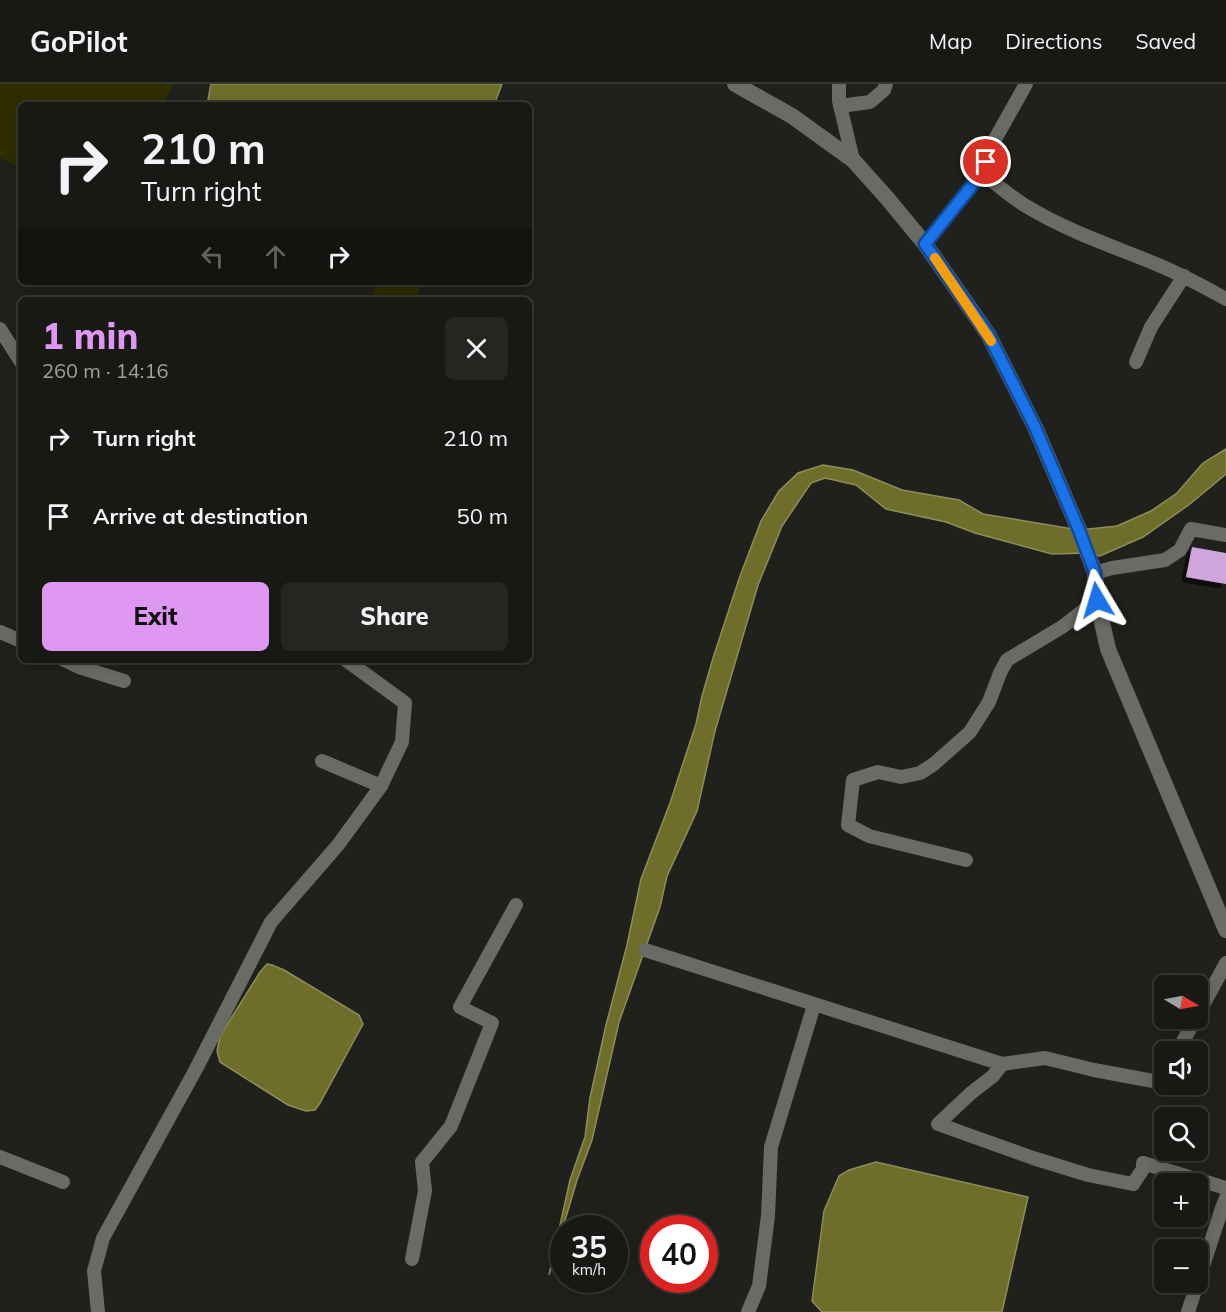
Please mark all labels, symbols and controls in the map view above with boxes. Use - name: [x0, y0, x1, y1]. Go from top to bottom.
- text: GoPilot: [30, 24, 128, 59]
- text: Map: [929, 28, 972, 54]
- text: Directions: [1005, 28, 1102, 54]
- text: Saved: [1135, 28, 1196, 54]
- text: 210 m: [141, 122, 266, 175]
- icon: right: [42, 126, 120, 204]
- pin: [960, 136, 1011, 187]
- icon: arrive: [969, 145, 1002, 178]
- text: Turn right: [141, 174, 261, 208]
- icon: left: [196, 240, 229, 273]
- icon: ahead: [259, 240, 292, 273]
- icon: right: [322, 240, 355, 273]
- text: 1 min: [42, 313, 138, 358]
- button: close: [445, 317, 508, 380]
- text: 260 m · 14:16: [42, 358, 168, 383]
- icon: right: [42, 422, 75, 455]
- text: Turn right: [93, 424, 196, 452]
- text: 210 m: [443, 424, 508, 452]
- icon: arrive: [42, 500, 75, 533]
- text: Arrive at destination: [93, 502, 308, 530]
- text: 50 m: [457, 502, 508, 530]
- position arrow: [1065, 568, 1129, 632]
- button: Exit: [42, 582, 269, 651]
- button: Share: [281, 582, 508, 651]
- north arrow: [1154, 975, 1208, 1029]
- map controls: [1154, 975, 1208, 1293]
- button: sound: [1154, 1041, 1208, 1095]
- button: search: [1154, 1107, 1208, 1161]
- button: +: [1154, 1173, 1208, 1227]
- speed limit sign: 40: [640, 1215, 718, 1293]
- text: 35: [571, 1228, 607, 1266]
- button: −: [1154, 1239, 1208, 1293]
- text: km/h: [572, 1260, 606, 1279]

